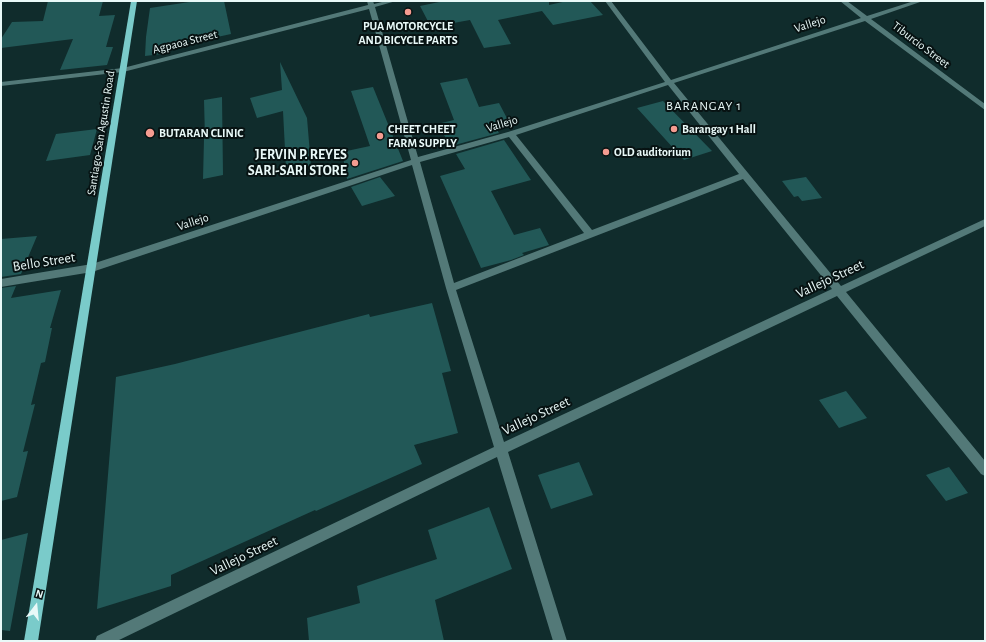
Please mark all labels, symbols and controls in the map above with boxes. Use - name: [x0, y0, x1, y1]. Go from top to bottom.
- marker: PUA MOTORCYCLE AND BICYCLE PARTS: [403, 7, 413, 17]
- street label: Vallejo: [792, 12, 828, 36]
- place label: PUA MOTORCYCLE AND BICYCLE PARTS: [358, 19, 458, 47]
- street label: Tiburcio Street: [889, 19, 953, 71]
- street label: Agpaoa Street: [151, 27, 219, 57]
- street label: Santiago-San Agustin Road: [84, 70, 118, 196]
- district label: BARANGAY 1: [666, 98, 742, 114]
- street label: Vallejo: [485, 112, 519, 136]
- place label: CHEET CHEET FARM SUPPLY: [388, 122, 457, 150]
- place label: Barangay 1 Hall: [682, 122, 756, 136]
- marker: Barangay 1 Hall: [669, 124, 679, 134]
- place label: BUTARAN CLINIC: [159, 126, 244, 140]
- marker: BUTARAN CLINIC: [144, 127, 156, 139]
- marker: CHEET CHEET FARM SUPPLY: [375, 131, 385, 141]
- place label: OLD auditorium: [614, 145, 691, 159]
- place label: JERVIN P. REYES SARI-SARI STORE: [248, 147, 347, 180]
- marker: OLD auditorium: [601, 147, 611, 157]
- marker: JERVIN P. REYES SARI-SARI STORE: [350, 158, 360, 168]
- street label: Vallejo: [175, 210, 211, 234]
- street label: Bello Street: [12, 249, 76, 275]
- street label: Vallejo Street: [793, 256, 867, 302]
- street label: Vallejo Street: [499, 393, 573, 439]
- street label: Vallejo Street: [208, 532, 280, 580]
- north arrow: [16, 586, 56, 626]
- text: N: [34, 588, 45, 600]

